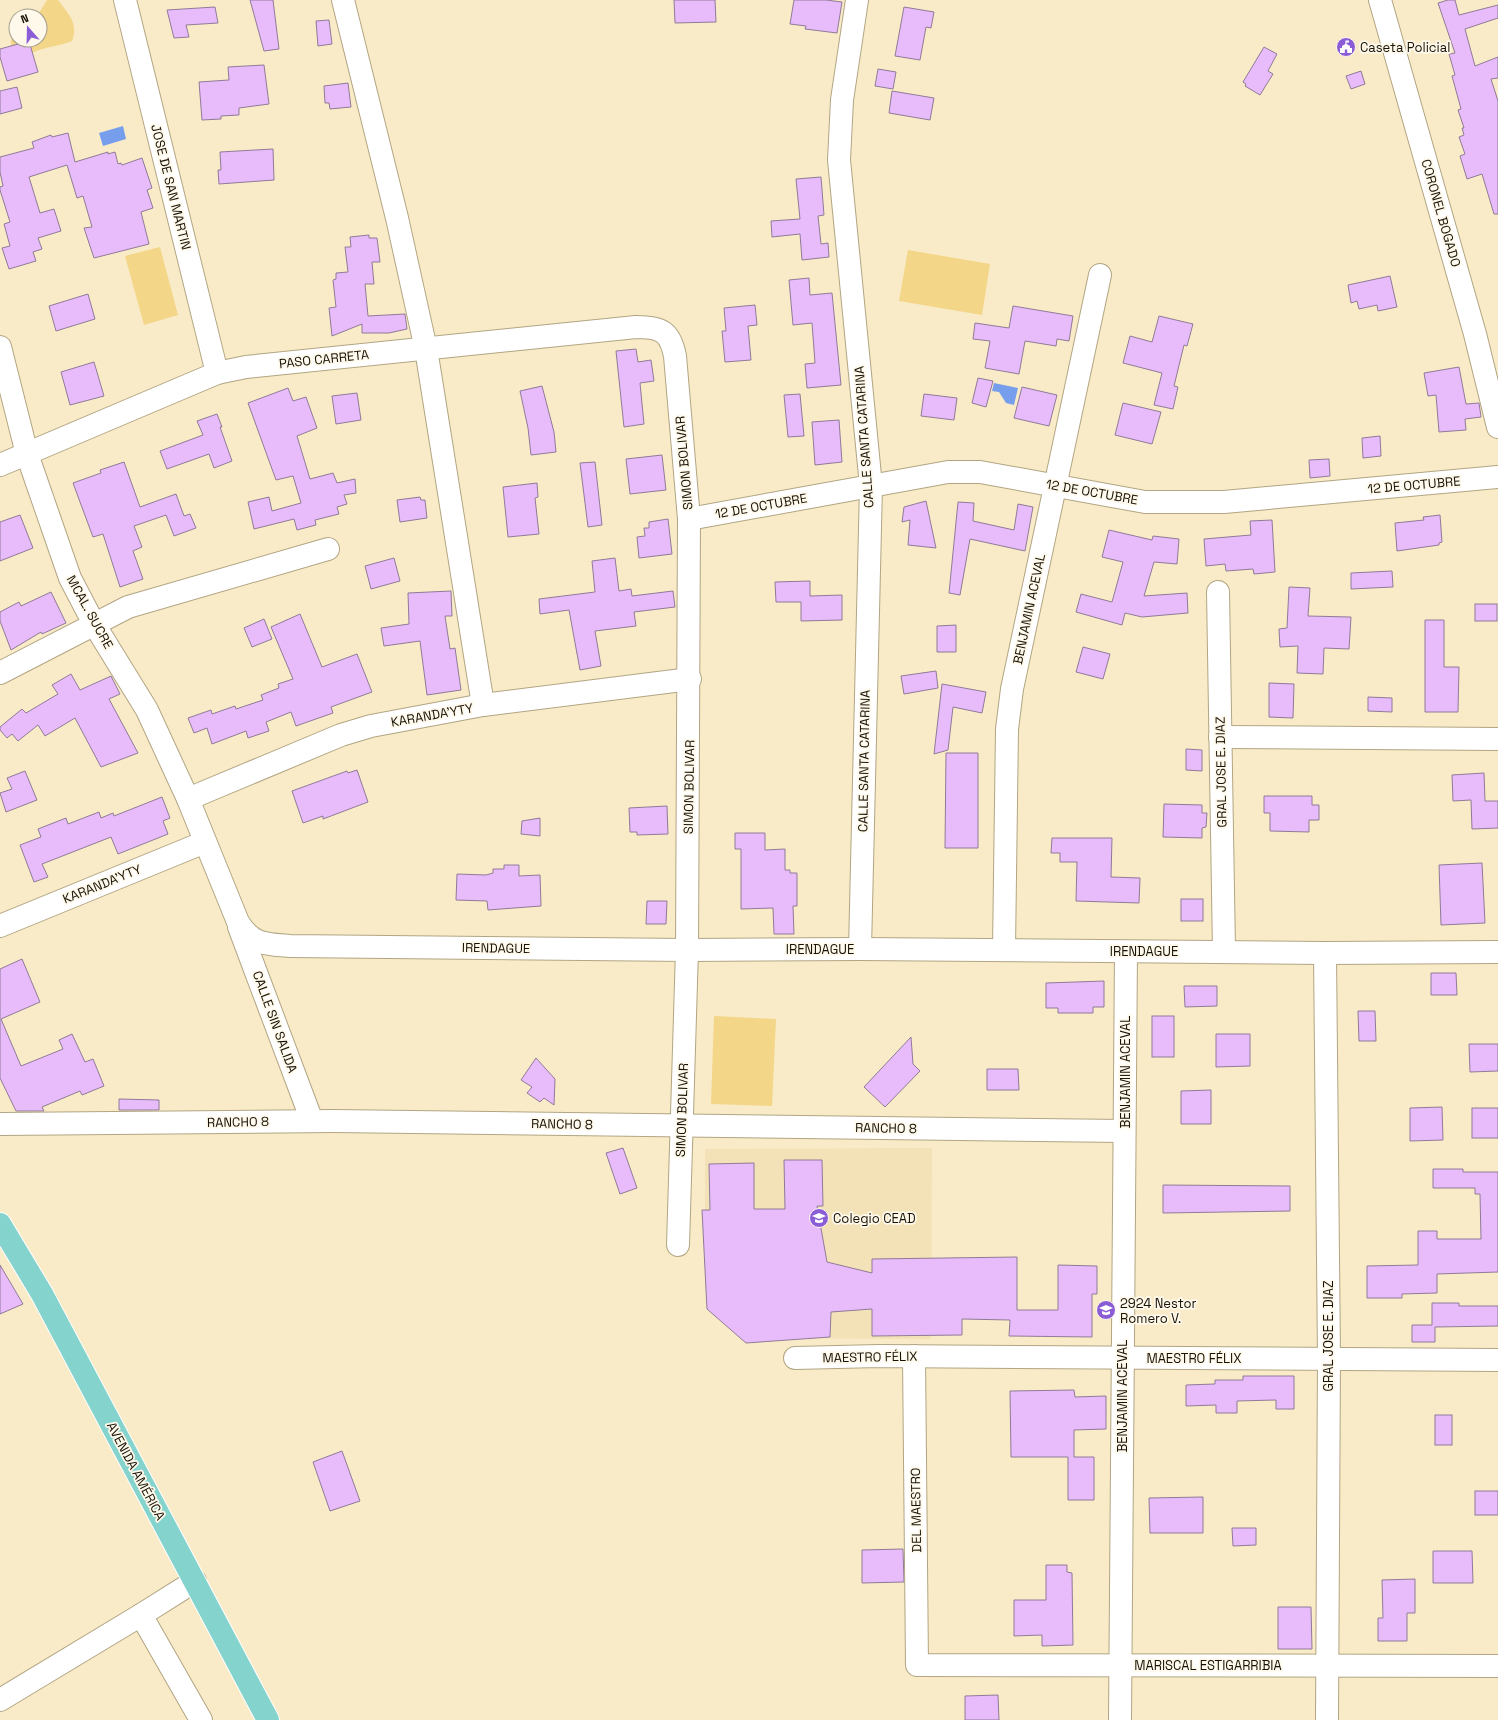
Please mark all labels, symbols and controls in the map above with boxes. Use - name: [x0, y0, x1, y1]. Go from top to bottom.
- north arrow: [8, 8, 48, 48]
- text: N: [19, 11, 30, 26]
- public building icon: Caseta Policial: [1335, 36, 1357, 58]
- place label: Caseta Policial: [1360, 39, 1450, 56]
- street label: JOSE DE SAN MARTIN: [147, 122, 195, 252]
- street label: CORONEL BOGADO: [1417, 157, 1465, 269]
- street label: PASO CARRETA: [278, 346, 370, 372]
- street label: CALLE SANTA CATARINA: [851, 365, 877, 509]
- street label: SIMON BOLIVAR: [671, 415, 697, 511]
- street label: 12 DE OCTUBRE: [1367, 472, 1461, 498]
- street label: 12 DE OCTUBRE: [1045, 476, 1139, 508]
- street label: 12 DE OCTUBRE: [714, 490, 808, 522]
- street label: BENJAMIN ACEVAL: [1009, 552, 1049, 666]
- street label: MCAL. SUCRE: [63, 572, 117, 652]
- street label: CALLE SANTA CATARINA: [854, 690, 874, 832]
- street label: KARANDA'YTY: [389, 699, 475, 731]
- street label: GRAL JOSE E. DIAZ: [1212, 716, 1230, 828]
- street label: SIMON BOLIVAR: [680, 740, 698, 834]
- street label: KARANDA'YTY: [60, 860, 144, 908]
- street label: IRENDAGUE: [462, 939, 530, 957]
- street label: IRENDAGUE: [786, 941, 854, 958]
- street label: IRENDAGUE: [1110, 943, 1178, 960]
- street label: CALLE SIN SALIDA: [249, 969, 301, 1075]
- street label: BENJAMIN ACEVAL: [1117, 1016, 1134, 1128]
- street label: SIMON BOLIVAR: [672, 1063, 692, 1157]
- street label: RANCHO 8: [207, 1113, 269, 1131]
- street label: RANCHO 8: [531, 1115, 593, 1133]
- street label: RANCHO 8: [855, 1119, 917, 1137]
- school or university icon: Colegio CEAD: [808, 1207, 830, 1229]
- place label: Colegio CEAD: [833, 1210, 916, 1227]
- street label: GRAL JOSE E. DIAZ: [1320, 1281, 1337, 1391]
- place label: 2924 Nestor Romero V.: [1120, 1295, 1196, 1327]
- school or university icon: 2924 Nestor Romero V.: [1095, 1299, 1117, 1321]
- street label: BENJAMIN ACEVAL: [1114, 1340, 1131, 1452]
- street label: MAESTRO FÉLIX: [822, 1348, 918, 1366]
- street label: MAESTRO FÉLIX: [1146, 1350, 1242, 1367]
- street label: AVENIDA AMÉRICA: [103, 1419, 169, 1523]
- street label: DEL MAESTRO: [907, 1467, 925, 1553]
- street label: MARISCAL ESTIGARRIBIA: [1134, 1657, 1282, 1674]

